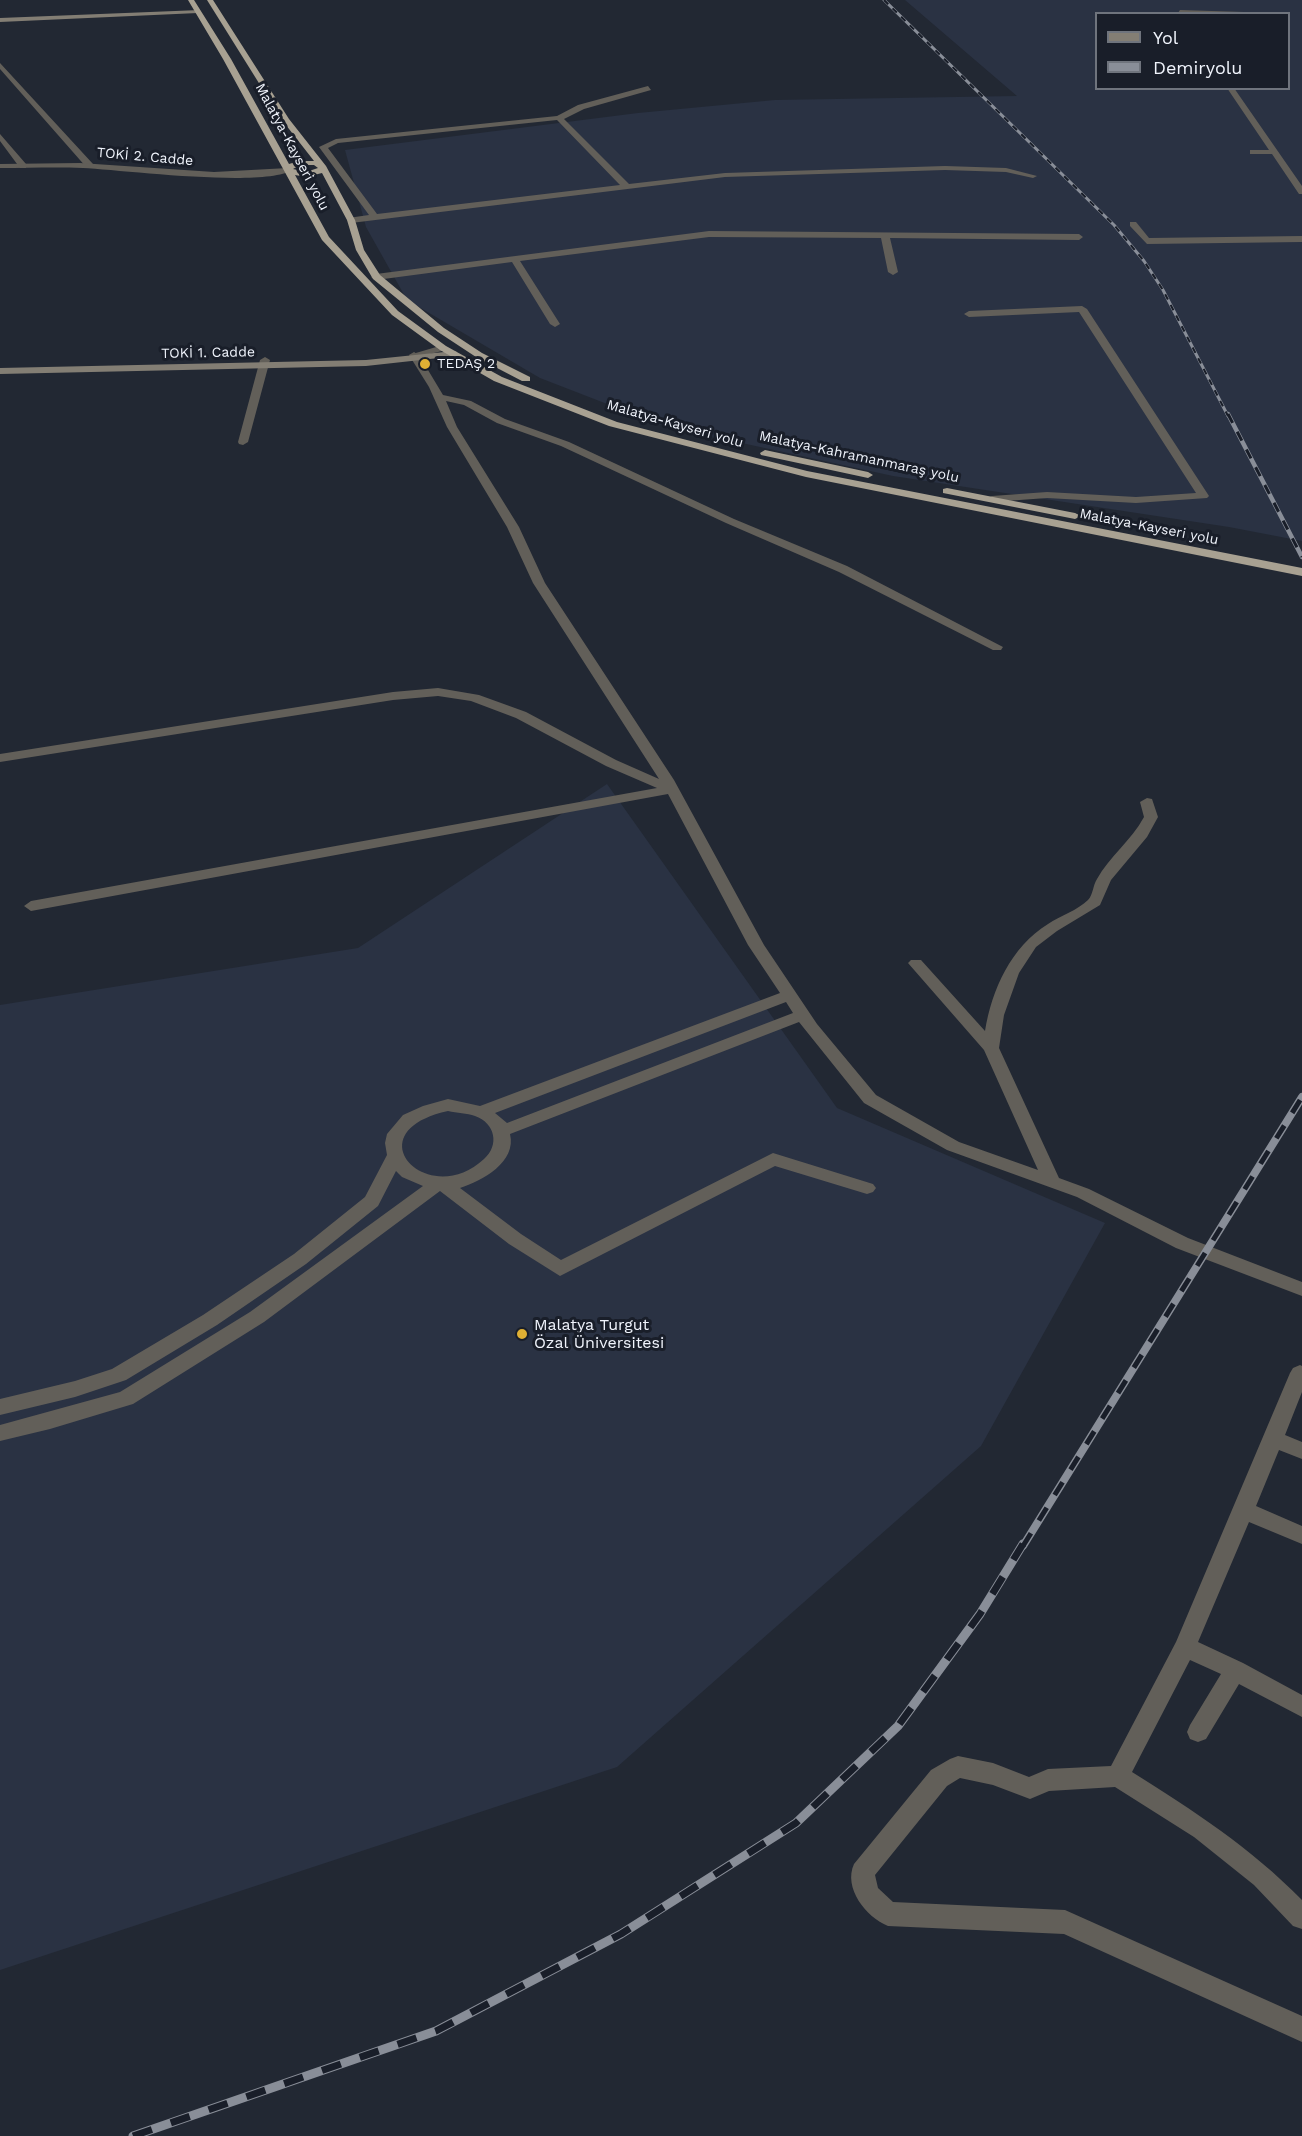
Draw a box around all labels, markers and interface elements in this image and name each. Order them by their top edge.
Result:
legend [1095,12,1290,90]
text: Yol [1153,27,1178,48]
text: Demiryolu [1153,57,1242,78]
street label: Malatya-Kayseri yolu [251,81,333,213]
street label: TOKİ 2. Cadde [96,144,194,170]
street label: TOKİ 1. Cadde [161,344,255,362]
place label: TEDAŞ 2 [437,356,495,372]
marker: TEDAŞ 2 [418,357,432,371]
street label: Malatya-Kayseri yolu [605,396,745,452]
street label: Malatya-Kahramanmaraş yolu [758,428,960,486]
street label: Malatya-Kayseri yolu [1078,505,1220,549]
place label: Malatya Turgut Özal Üniversitesi [534,1315,664,1353]
marker: Malatya Turgut Özal Üniversitesi [515,1327,529,1341]

